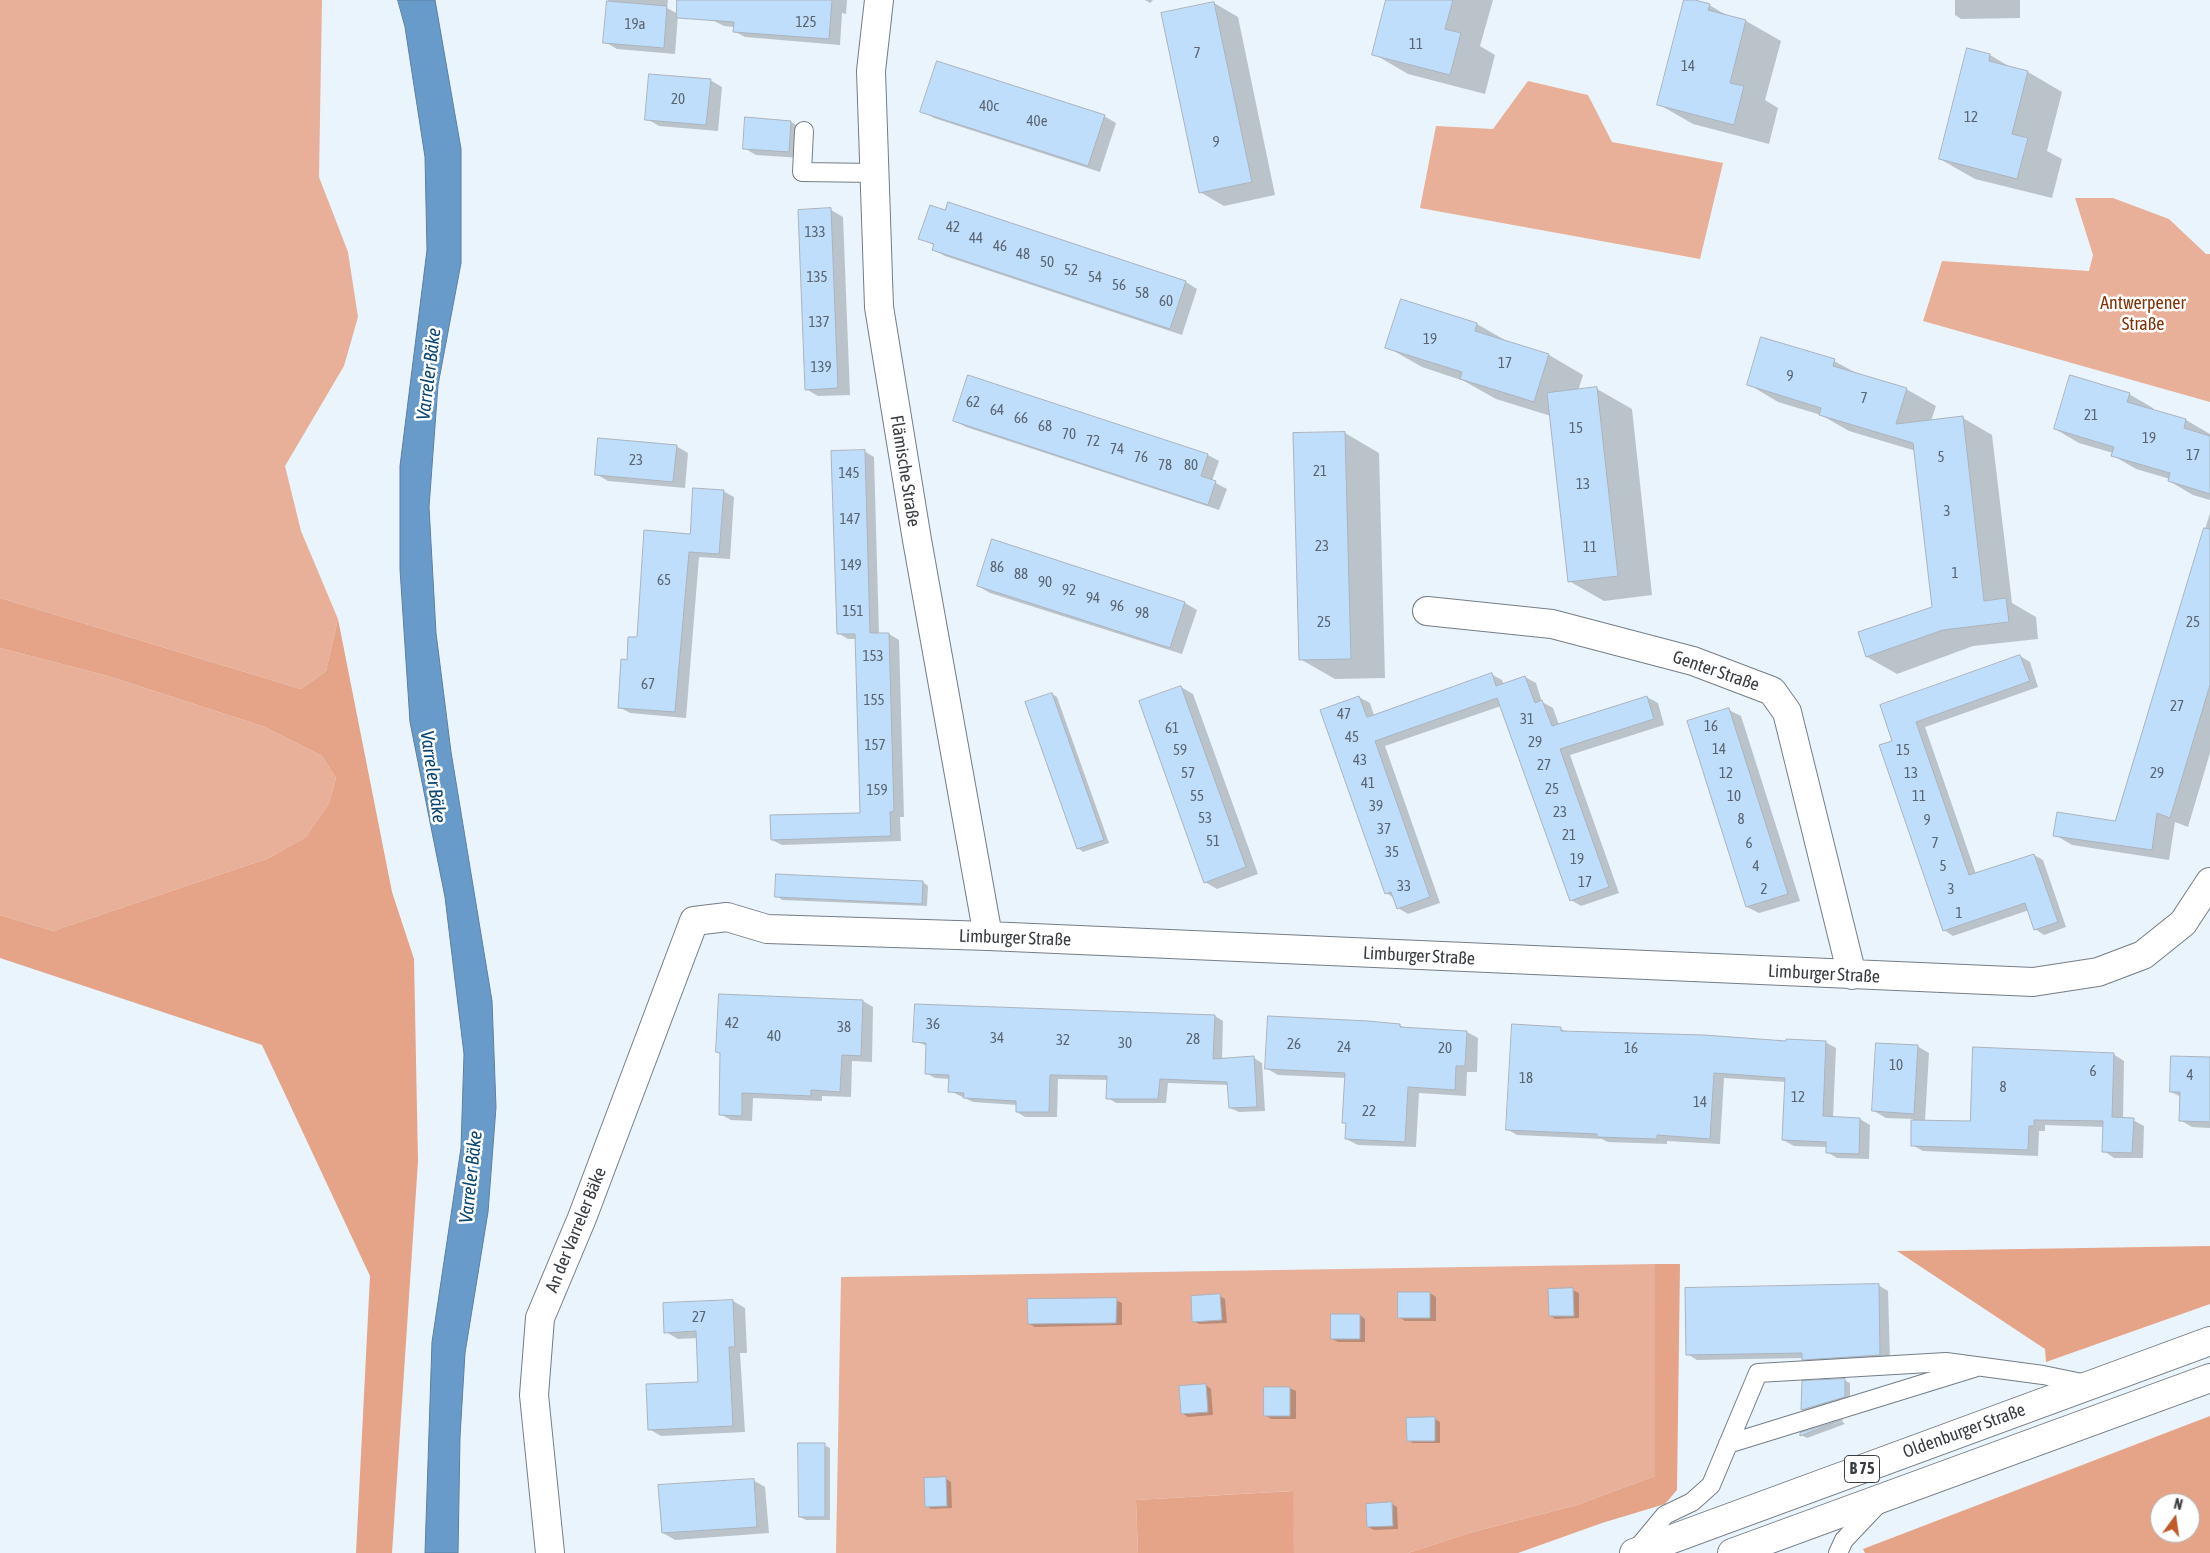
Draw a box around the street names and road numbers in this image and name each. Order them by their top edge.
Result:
street label: Flämische Straße [886,414,924,528]
street label: Genter Straße [1670,646,1762,696]
street label: Limburger Straße [959,925,1071,951]
street label: Limburger Straße [1362,942,1476,970]
street label: Limburger Straße [1767,960,1881,988]
street label: An der Varreler Bäke [541,1164,611,1296]
street label: Oldenburger Straße [1900,1399,2028,1463]
road number: B 75 [1844,1456,1880,1482]

